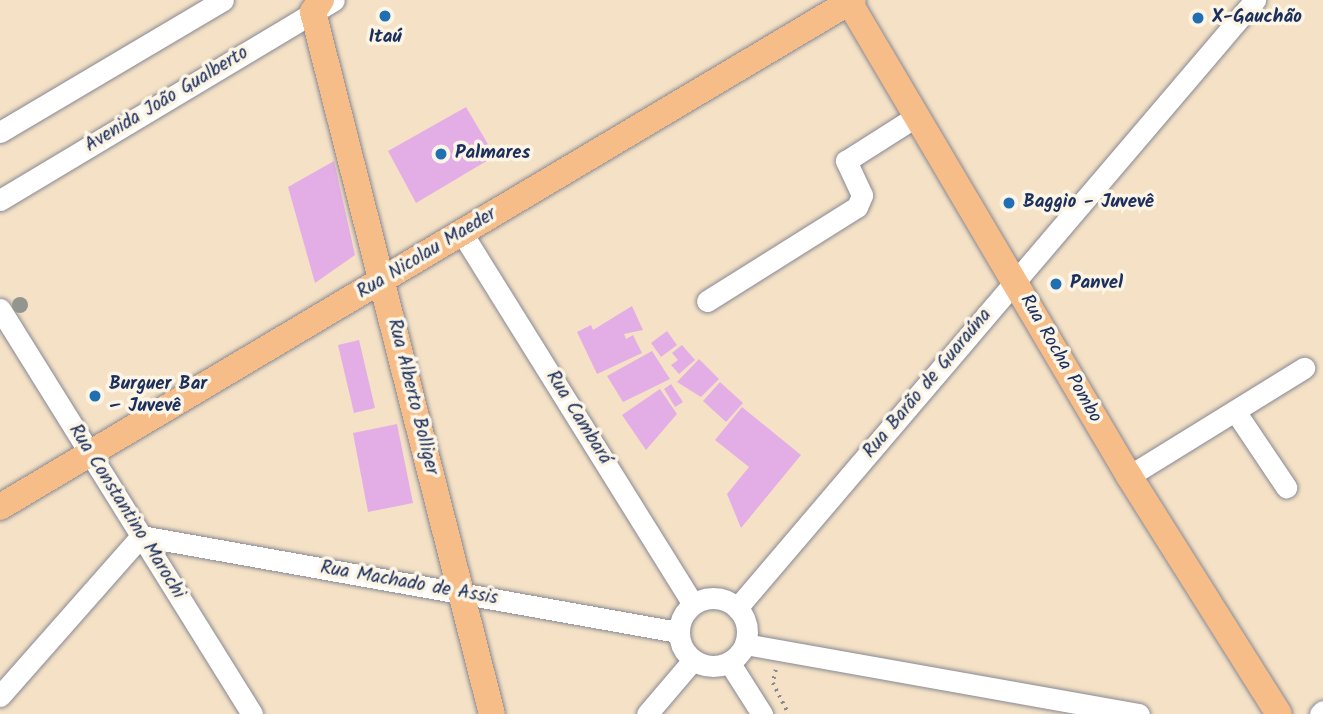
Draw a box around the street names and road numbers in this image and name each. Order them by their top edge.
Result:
street label: Avenida João Gualberto [81,42,253,158]
street label: Rua Nicolau Maeder [353,203,501,305]
street label: Rua Rocha Pombo [1014,291,1106,427]
street label: Rua Barão de Guaraúna [859,305,997,463]
street label: Rua Alberto Bolliger [382,317,442,477]
street label: Rua Cambará [540,367,616,469]
street label: Rua Constantino Marochi [63,420,189,604]
street label: Rua Machado de Assis [318,557,500,611]

